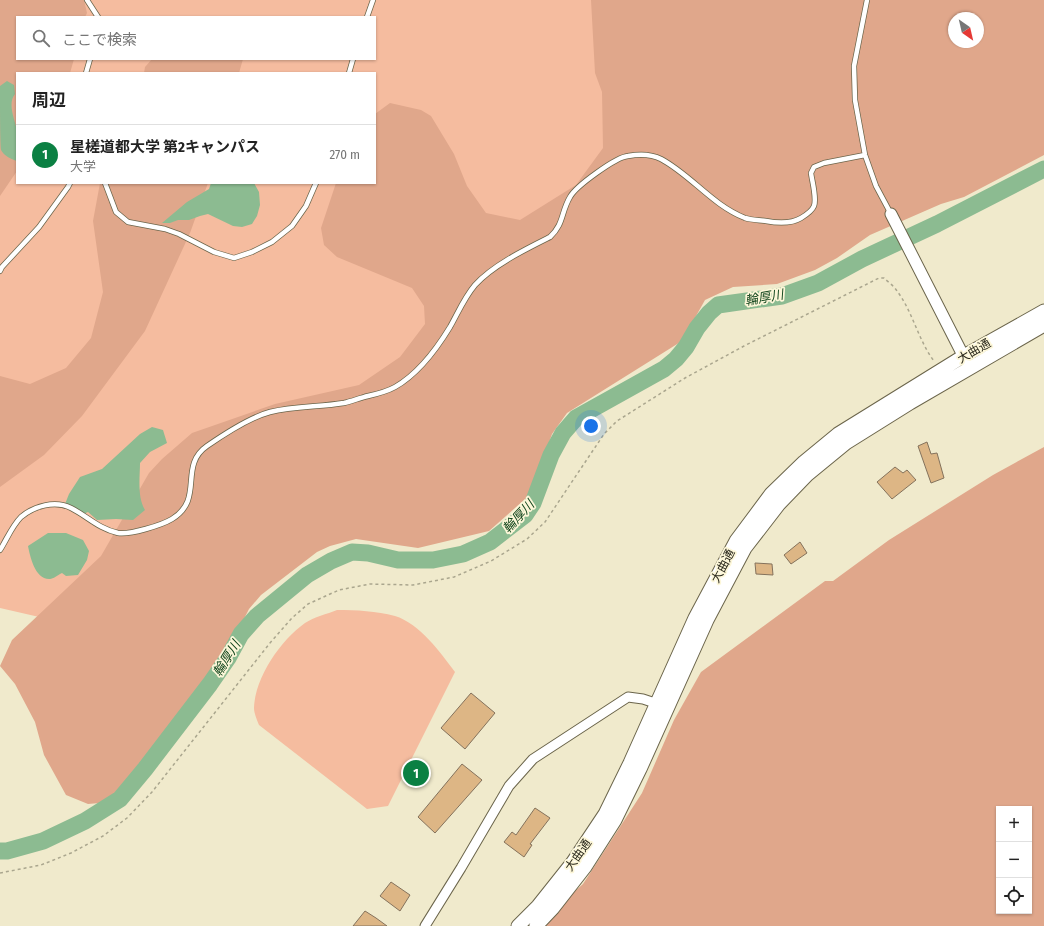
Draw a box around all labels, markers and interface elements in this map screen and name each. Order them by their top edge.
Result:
north arrow [948,12,984,48]
search box [16,16,376,60]
icon: search [30,27,52,49]
text: ここで検索 [62,31,137,49]
text: 周辺 [32,90,66,111]
text: 星槎道都大学 第2キャンパス [70,138,260,156]
text: 1 [42,147,48,162]
text: 270 m [329,147,360,162]
text: 大学 [70,159,96,174]
water label: 輪厚川 [744,286,787,308]
street label: 大曲通 [955,336,993,366]
your location [581,416,601,436]
water label: 輪厚川 [500,496,539,536]
street label: 大曲通 [708,547,738,585]
water label: 輪厚川 [210,636,244,679]
pin: 1 [403,758,429,788]
map controls [996,806,1032,914]
button: + [996,806,1032,842]
street label: 大曲通 [562,836,594,874]
button: − [996,842,1032,878]
button: locate [996,878,1032,914]

